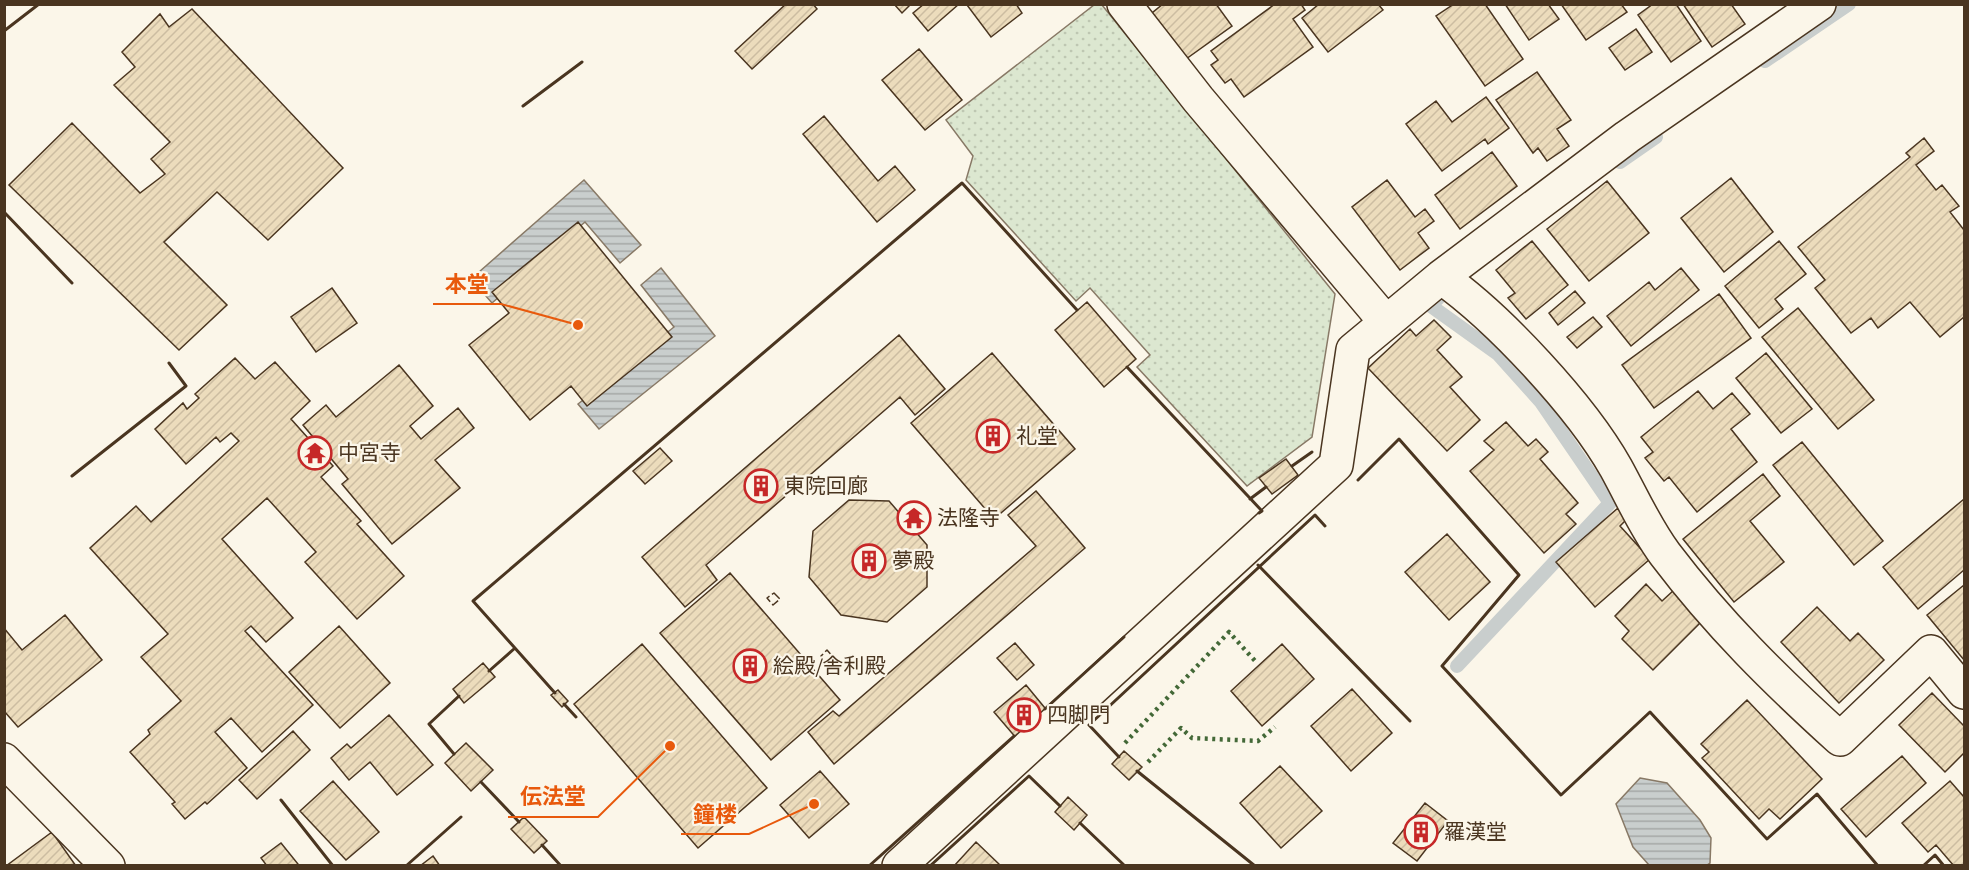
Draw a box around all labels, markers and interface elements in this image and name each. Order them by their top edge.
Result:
callout: 本堂 [433,264,501,304]
text: 本堂 [445,272,489,297]
building icon: 礼堂 [975,418,1011,454]
place label: 礼堂 [1016,424,1058,448]
temple icon: 中宮寺 [297,435,333,471]
place label: 中宮寺 [338,441,401,465]
building icon: 東院回廊 [743,468,779,504]
place label: 東院回廊 [784,474,868,498]
temple icon: 法隆寺 [896,500,932,536]
place label: 法隆寺 [937,506,1000,530]
building icon: 夢殿 [851,543,887,579]
place label: 夢殿 [892,549,934,573]
building icon: 絵殿/舎利殿 [732,648,768,684]
place label: 絵殿/舎利殿 [773,654,886,678]
building icon: 四脚門 [1006,697,1042,733]
place label: 四脚門 [1047,703,1110,727]
callout: 伝法堂 [508,777,598,817]
text: 伝法堂 [520,784,586,809]
callout: 鐘楼 [681,794,749,834]
text: 鐘楼 [693,802,737,827]
building icon: 羅漢堂 [1403,814,1439,850]
place label: 羅漢堂 [1444,820,1507,844]

